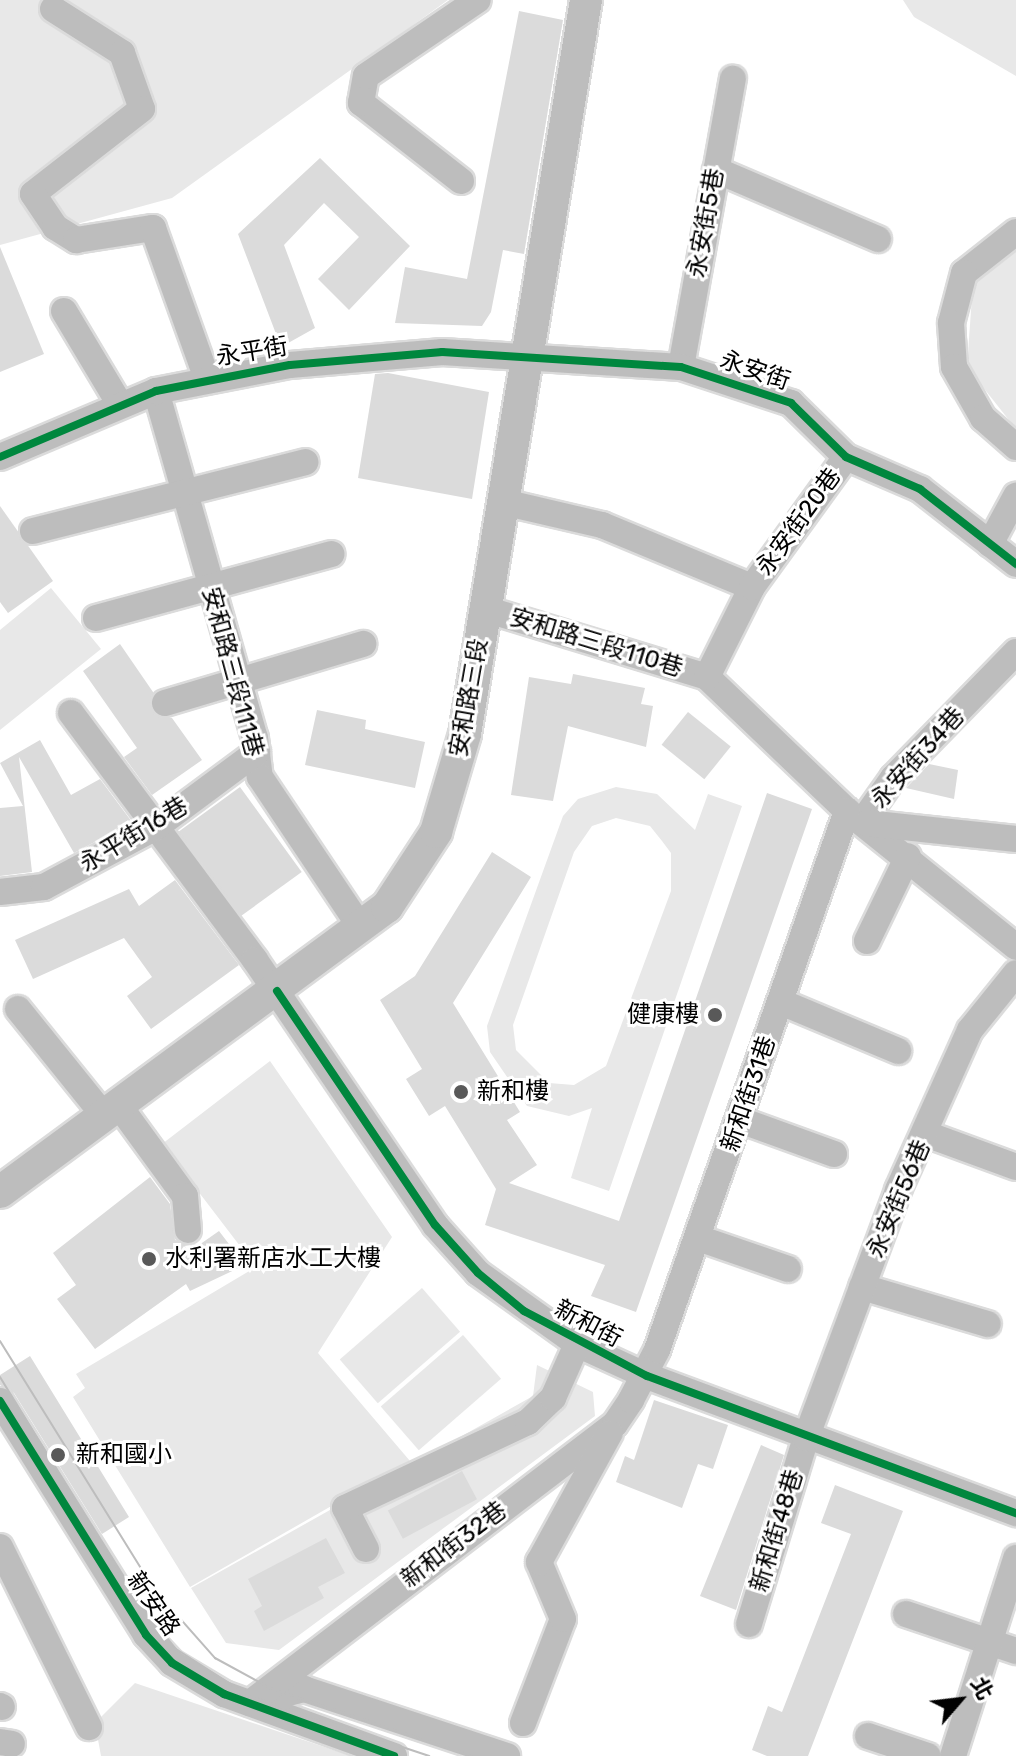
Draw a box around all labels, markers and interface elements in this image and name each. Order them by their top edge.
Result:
street label: 永安街5巷 [682,166,730,280]
street label: 永平街 [214,332,290,372]
street label: 永安街 [716,346,794,396]
street label: 永安街20巷 [751,463,847,581]
street label: 安和路三段111巷 [195,584,269,760]
street label: 安和路三段110巷 [506,603,686,683]
street label: 安和路三段 [444,636,494,760]
street label: 永安街34巷 [865,702,971,814]
street label: 永平街16巷 [75,792,193,878]
place label: 健康樓 [627,1001,699,1029]
marker: 健康樓 [706,1006,724,1024]
street label: 新和街31巷 [716,1032,782,1156]
place label: 新和樓 [477,1078,549,1106]
marker: 新和樓 [452,1083,470,1101]
street label: 永安街56巷 [861,1136,937,1262]
place label: 水利署新店水工大樓 [165,1245,381,1273]
marker: 水利署新店水工大樓 [140,1250,158,1268]
street label: 新和街 [549,1294,627,1354]
place label: 新和國小 [76,1441,172,1469]
marker: 新和國小 [47,1444,69,1466]
street label: 新和街48巷 [745,1466,809,1596]
street label: 新和街32巷 [396,1496,512,1594]
street label: 新安路 [121,1566,185,1642]
north arrow [920,1660,1000,1740]
text: 北 [965,1672,999,1705]

